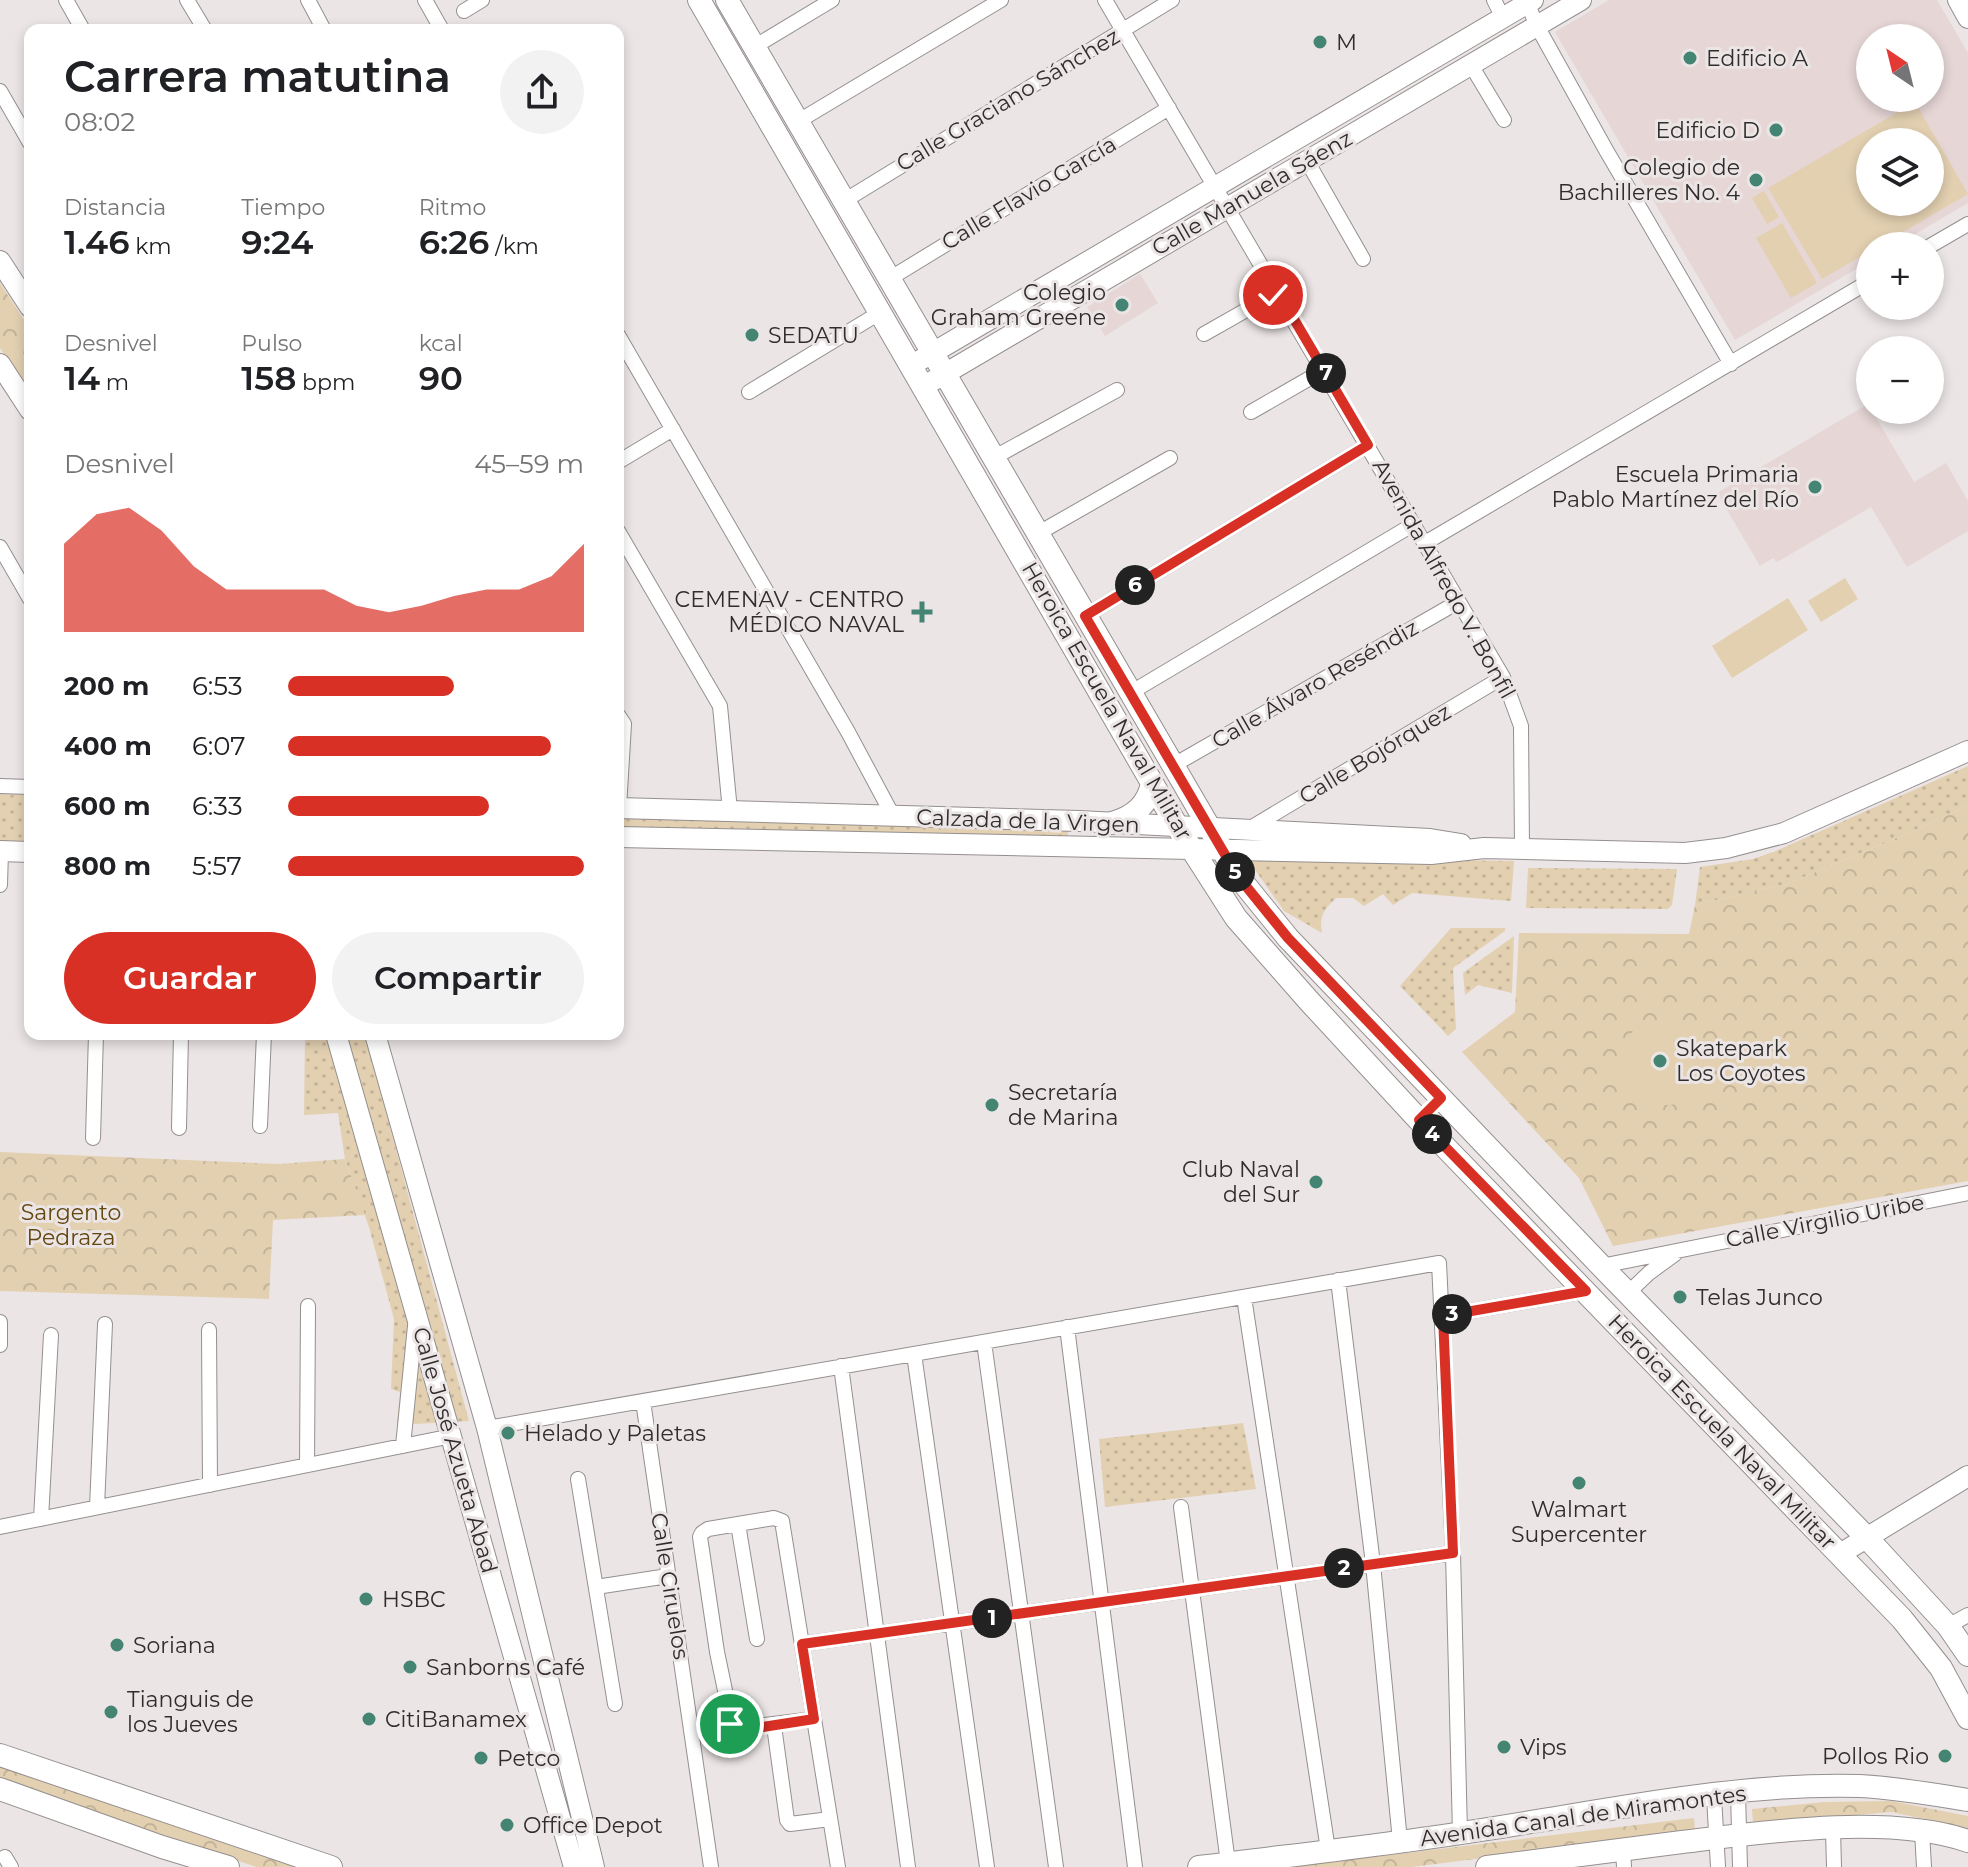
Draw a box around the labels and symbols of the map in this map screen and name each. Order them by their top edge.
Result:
street label: Calle Graciano Sánchez [891,23,1125,177]
north arrow [1856,24,1944,112]
place label: M [1336,29,1357,56]
marker: M [1311,33,1329,51]
place label: Edificio A [1706,45,1808,72]
marker: Edificio A [1681,49,1699,67]
place label: Edificio D [1656,117,1760,144]
marker: Edificio D [1767,121,1785,139]
street label: Calle Manuela Sáenz [1147,125,1357,261]
street label: Calle Flavio García [937,130,1121,256]
place label: Colegio de Bachilleres No. 4 [1558,154,1740,206]
marker: Colegio de Bachilleres No. 4 [1747,171,1765,189]
pin [1239,261,1307,329]
place label: Colegio Graham Greene [931,279,1106,331]
marker: Colegio Graham Greene [1113,296,1131,314]
place label: SEDATU [768,322,859,349]
marker: SEDATU [743,326,761,344]
pin: 7 [1306,353,1346,393]
street label: Avenida Alfredo V. Bonfil [1367,455,1521,703]
place label: Escuela Primaria Pablo Martínez del Río [1552,461,1799,513]
marker: Escuela Primaria Pablo Martínez del Río [1806,478,1824,496]
street label: Heroica Escuela Naval Militar [1016,557,1198,845]
pin: 6 [1115,565,1155,605]
place label: CEMENAV - CENTRO MÉDICO NAVAL [675,586,904,638]
marker: CEMENAV - CENTRO MÉDICO NAVAL [911,601,933,623]
street label: Calle Álvaro Reséndiz [1207,614,1423,754]
street label: Calle Bojórquez [1294,698,1456,810]
street label: Calzada de la Virgen [916,804,1140,838]
pin: 5 [1215,852,1255,892]
place label: Skatepark Los Coyotes [1676,1035,1806,1087]
marker: Skatepark Los Coyotes [1651,1052,1669,1070]
place label: Secretaría de Marina [1008,1079,1118,1131]
marker: Secretaría de Marina [983,1096,1001,1114]
pin: 4 [1412,1114,1452,1154]
place label: Club Naval del Sur [1182,1156,1300,1208]
marker: Club Naval del Sur [1307,1173,1325,1191]
street label: Calle Virgilio Uribe [1724,1189,1926,1253]
park label: Sargento Pedraza [21,1199,121,1251]
place label: Telas Junco [1696,1284,1823,1311]
marker: Telas Junco [1671,1288,1689,1306]
pin: 3 [1432,1294,1472,1334]
street label: Heroica Escuela Naval Militar [1602,1309,1842,1555]
street label: Calle José Azueta Abad [407,1324,503,1576]
place label: Helado y Paletas [524,1420,706,1447]
marker: Helado y Paletas [499,1424,517,1442]
marker: Walmart Supercenter [1570,1474,1588,1492]
place label: Walmart Supercenter [1511,1496,1647,1548]
street label: Calle Ciruelos [645,1511,695,1662]
pin: 2 [1324,1548,1364,1588]
place label: HSBC [382,1586,446,1613]
marker: HSBC [357,1590,375,1608]
pin: 1 [972,1598,1012,1638]
place label: Soriana [133,1632,216,1659]
marker: Soriana [108,1636,126,1654]
place label: Sanborns Café [426,1654,585,1681]
marker: Sanborns Café [401,1658,419,1676]
place label: Tianguis de los Jueves [127,1686,254,1738]
pin [696,1690,764,1758]
marker: Tianguis de los Jueves [102,1703,120,1721]
place label: CitiBanamex [385,1706,527,1733]
marker: CitiBanamex [360,1710,378,1728]
place label: Vips [1520,1734,1567,1761]
marker: Vips [1495,1738,1513,1756]
place label: Pollos Rio [1822,1743,1929,1770]
place label: Petco [497,1745,560,1772]
marker: Pollos Rio [1936,1747,1954,1765]
marker: Petco [472,1749,490,1767]
street label: Avenida Canal de Miramontes [1418,1780,1748,1852]
place label: Office Depot [523,1812,663,1839]
marker: Office Depot [498,1816,516,1834]

